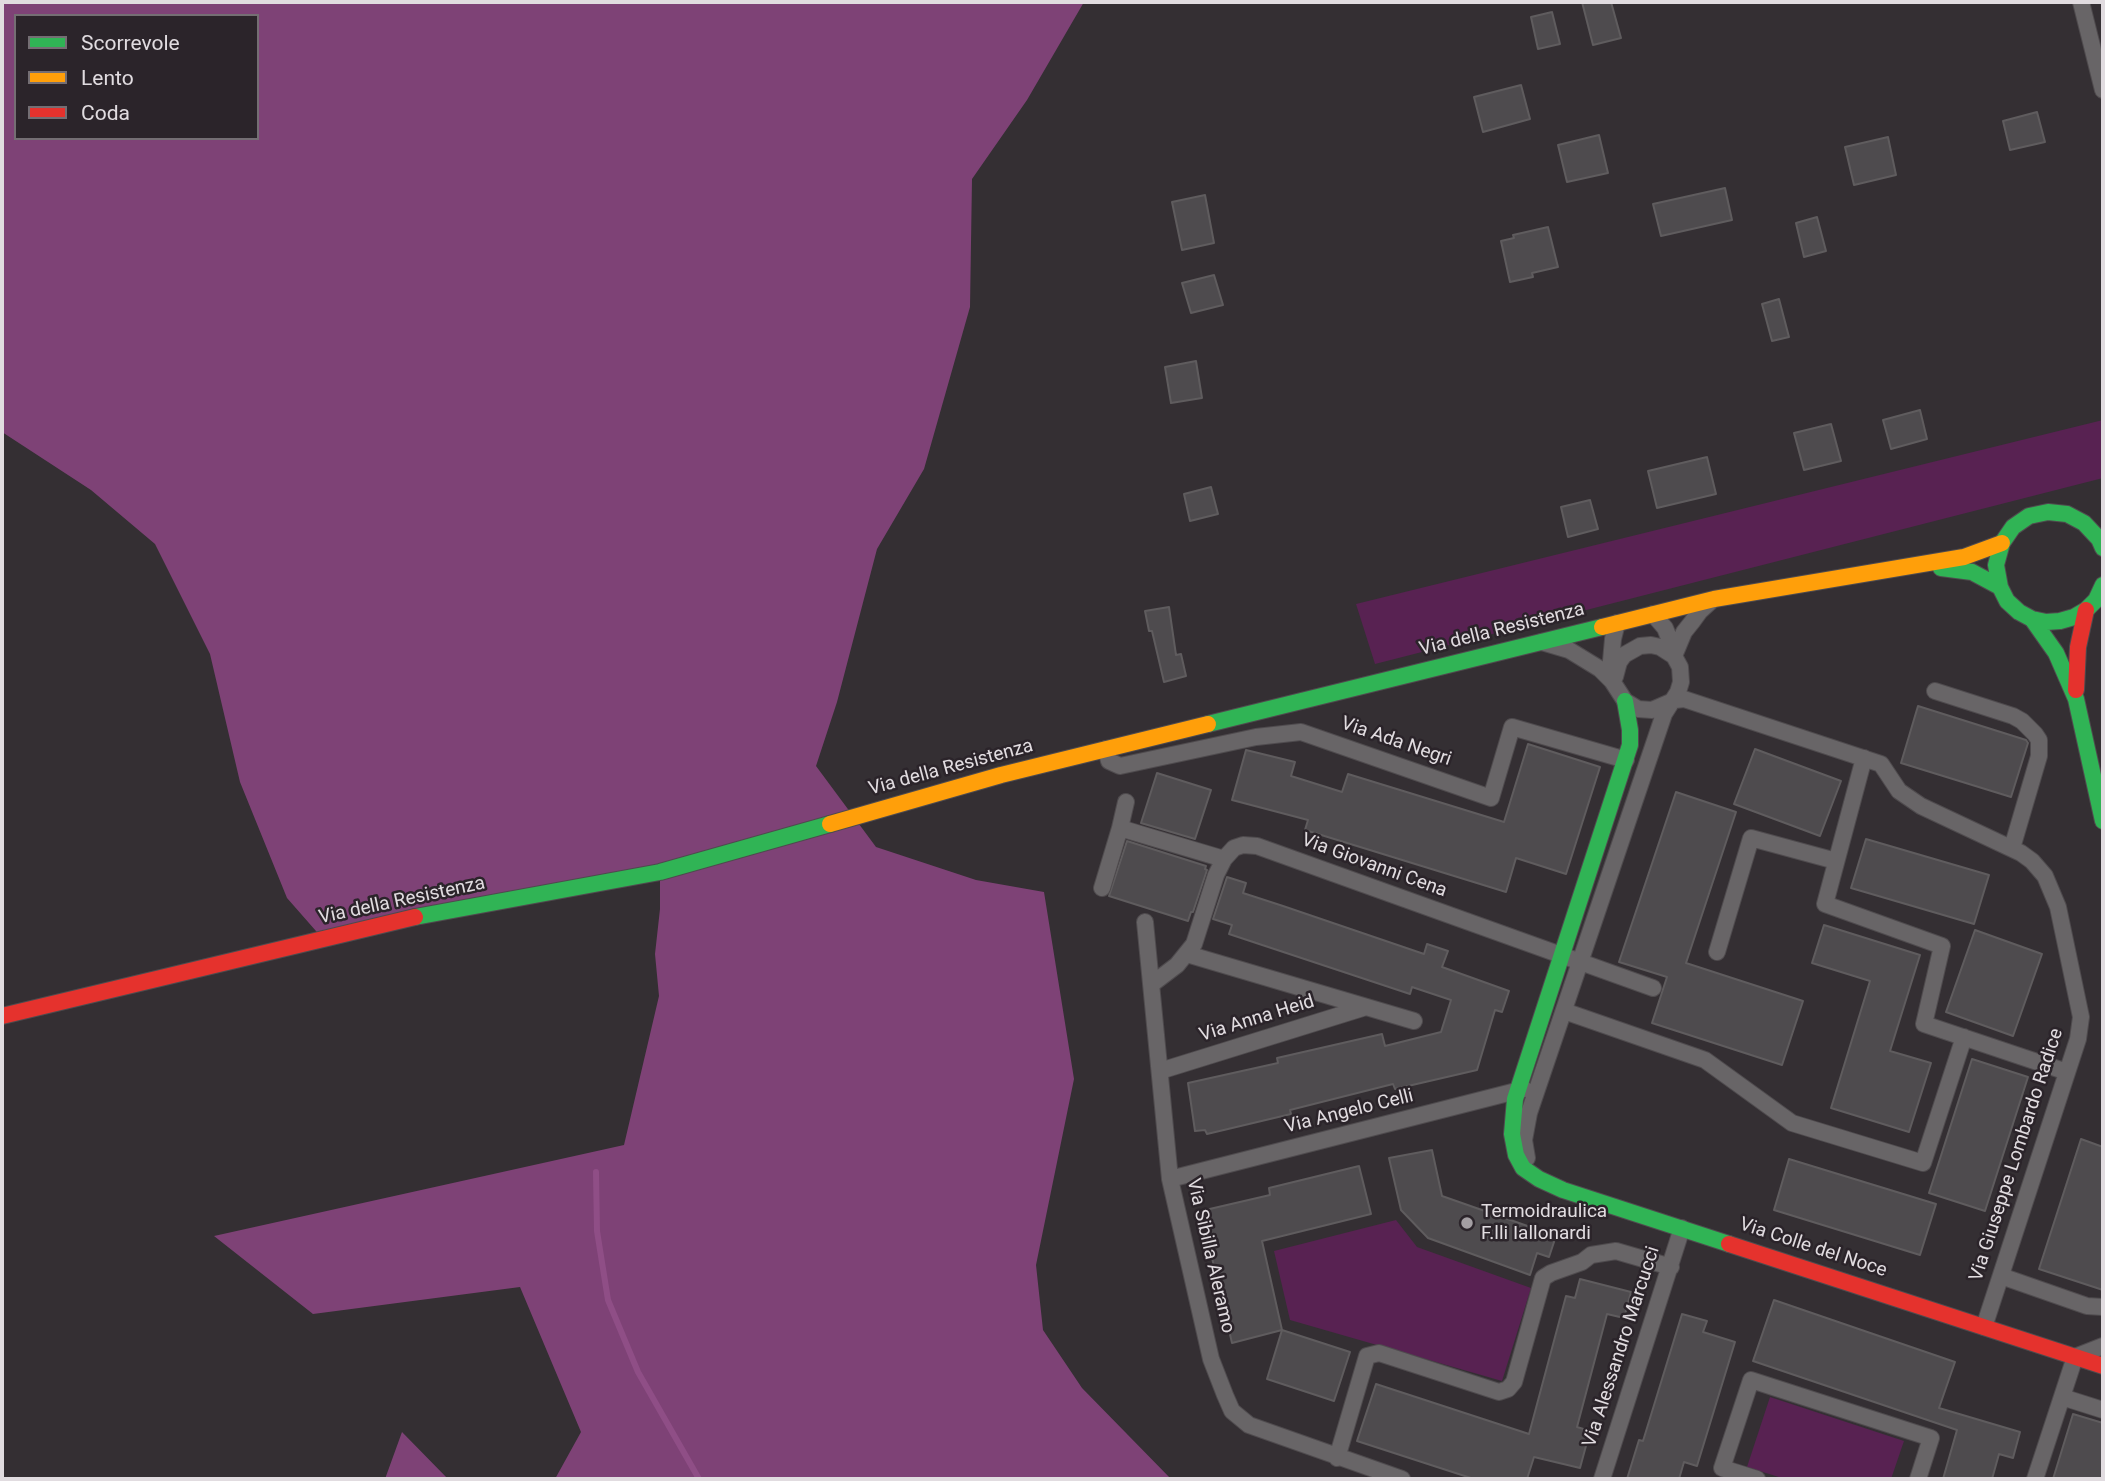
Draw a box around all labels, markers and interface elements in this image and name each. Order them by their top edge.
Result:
legend [14,14,259,140]
text: Scorrevole [81,31,180,55]
text: Lento [81,66,134,90]
text: Coda [81,101,130,125]
street label: Via della Resistenza [1417,598,1587,662]
street label: Via Ada Negri [1338,712,1454,772]
street label: Via della Resistenza [866,735,1036,801]
street label: Via Giovanni Cena [1298,829,1450,903]
street label: Via della Resistenza [317,872,487,930]
street label: Via Anna Heid [1197,991,1317,1047]
street label: Via Giuseppe Lombardo Radice [1965,1026,2069,1284]
street label: Via Angelo Celli [1282,1085,1416,1139]
street label: Via Sibilla Aleramo [1181,1176,1239,1336]
place label: Termoidraulica F.lli Iallonardi [1481,1201,1607,1245]
street label: Via Colle del Noce [1736,1213,1890,1283]
marker: Termoidraulica F.lli Iallonardi [1459,1215,1475,1231]
street label: Via Alessandro Marcucci [1579,1244,1665,1450]

